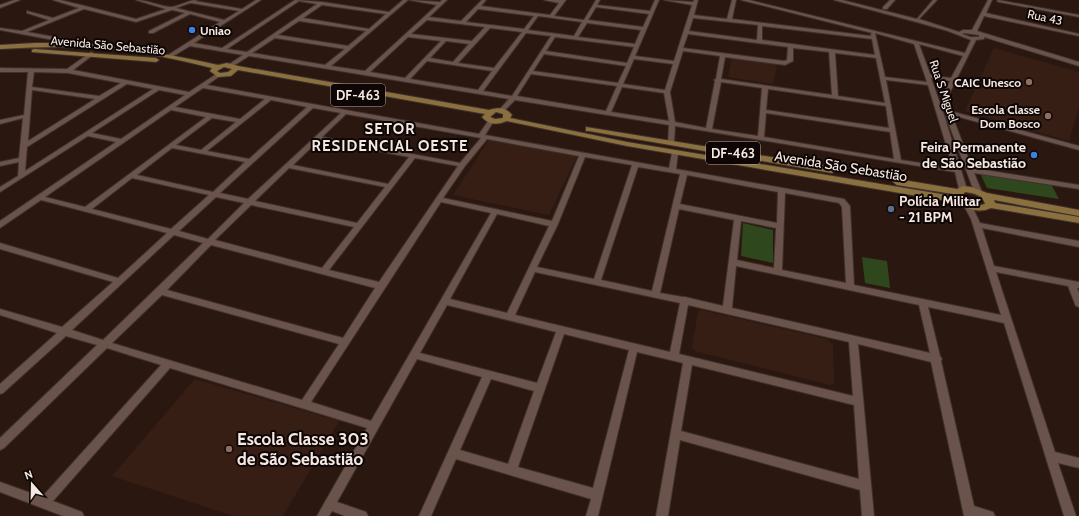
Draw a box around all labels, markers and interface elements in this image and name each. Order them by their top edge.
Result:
street label: Rua 43 [1026,6,1064,28]
place label: Uniao [200,23,231,38]
marker: Uniao [187,25,197,35]
street label: Avenida São Sebastião [50,33,166,58]
street label: Rua S Miguel [926,58,962,124]
place label: CAIC Unesco [954,75,1021,90]
marker: CAIC Unesco [1024,77,1034,87]
road number: DF-463 [331,84,385,106]
place label: Escola Classe Dom Bosco [971,102,1040,131]
marker: Escola Classe Dom Bosco [1043,111,1053,121]
district label: SETOR RESIDENCIAL OESTE [312,120,468,155]
place label: Feira Permanente de São Sebastião [920,138,1026,172]
road number: DF-463 [706,142,760,164]
street label: Avenida São Sebastião [773,147,909,185]
marker: Feira Permanente de São Sebastião [1029,150,1039,160]
place label: Polícia Militar - 21 BPM [899,192,981,226]
marker: Polícia Militar - 21 BPM [886,204,896,214]
place label: Escola Classe 303 de São Sebastião [237,429,369,469]
marker: Escola Classe 303 de São Sebastião [224,444,234,454]
north arrow [12,464,52,504]
text: N [23,467,35,483]

